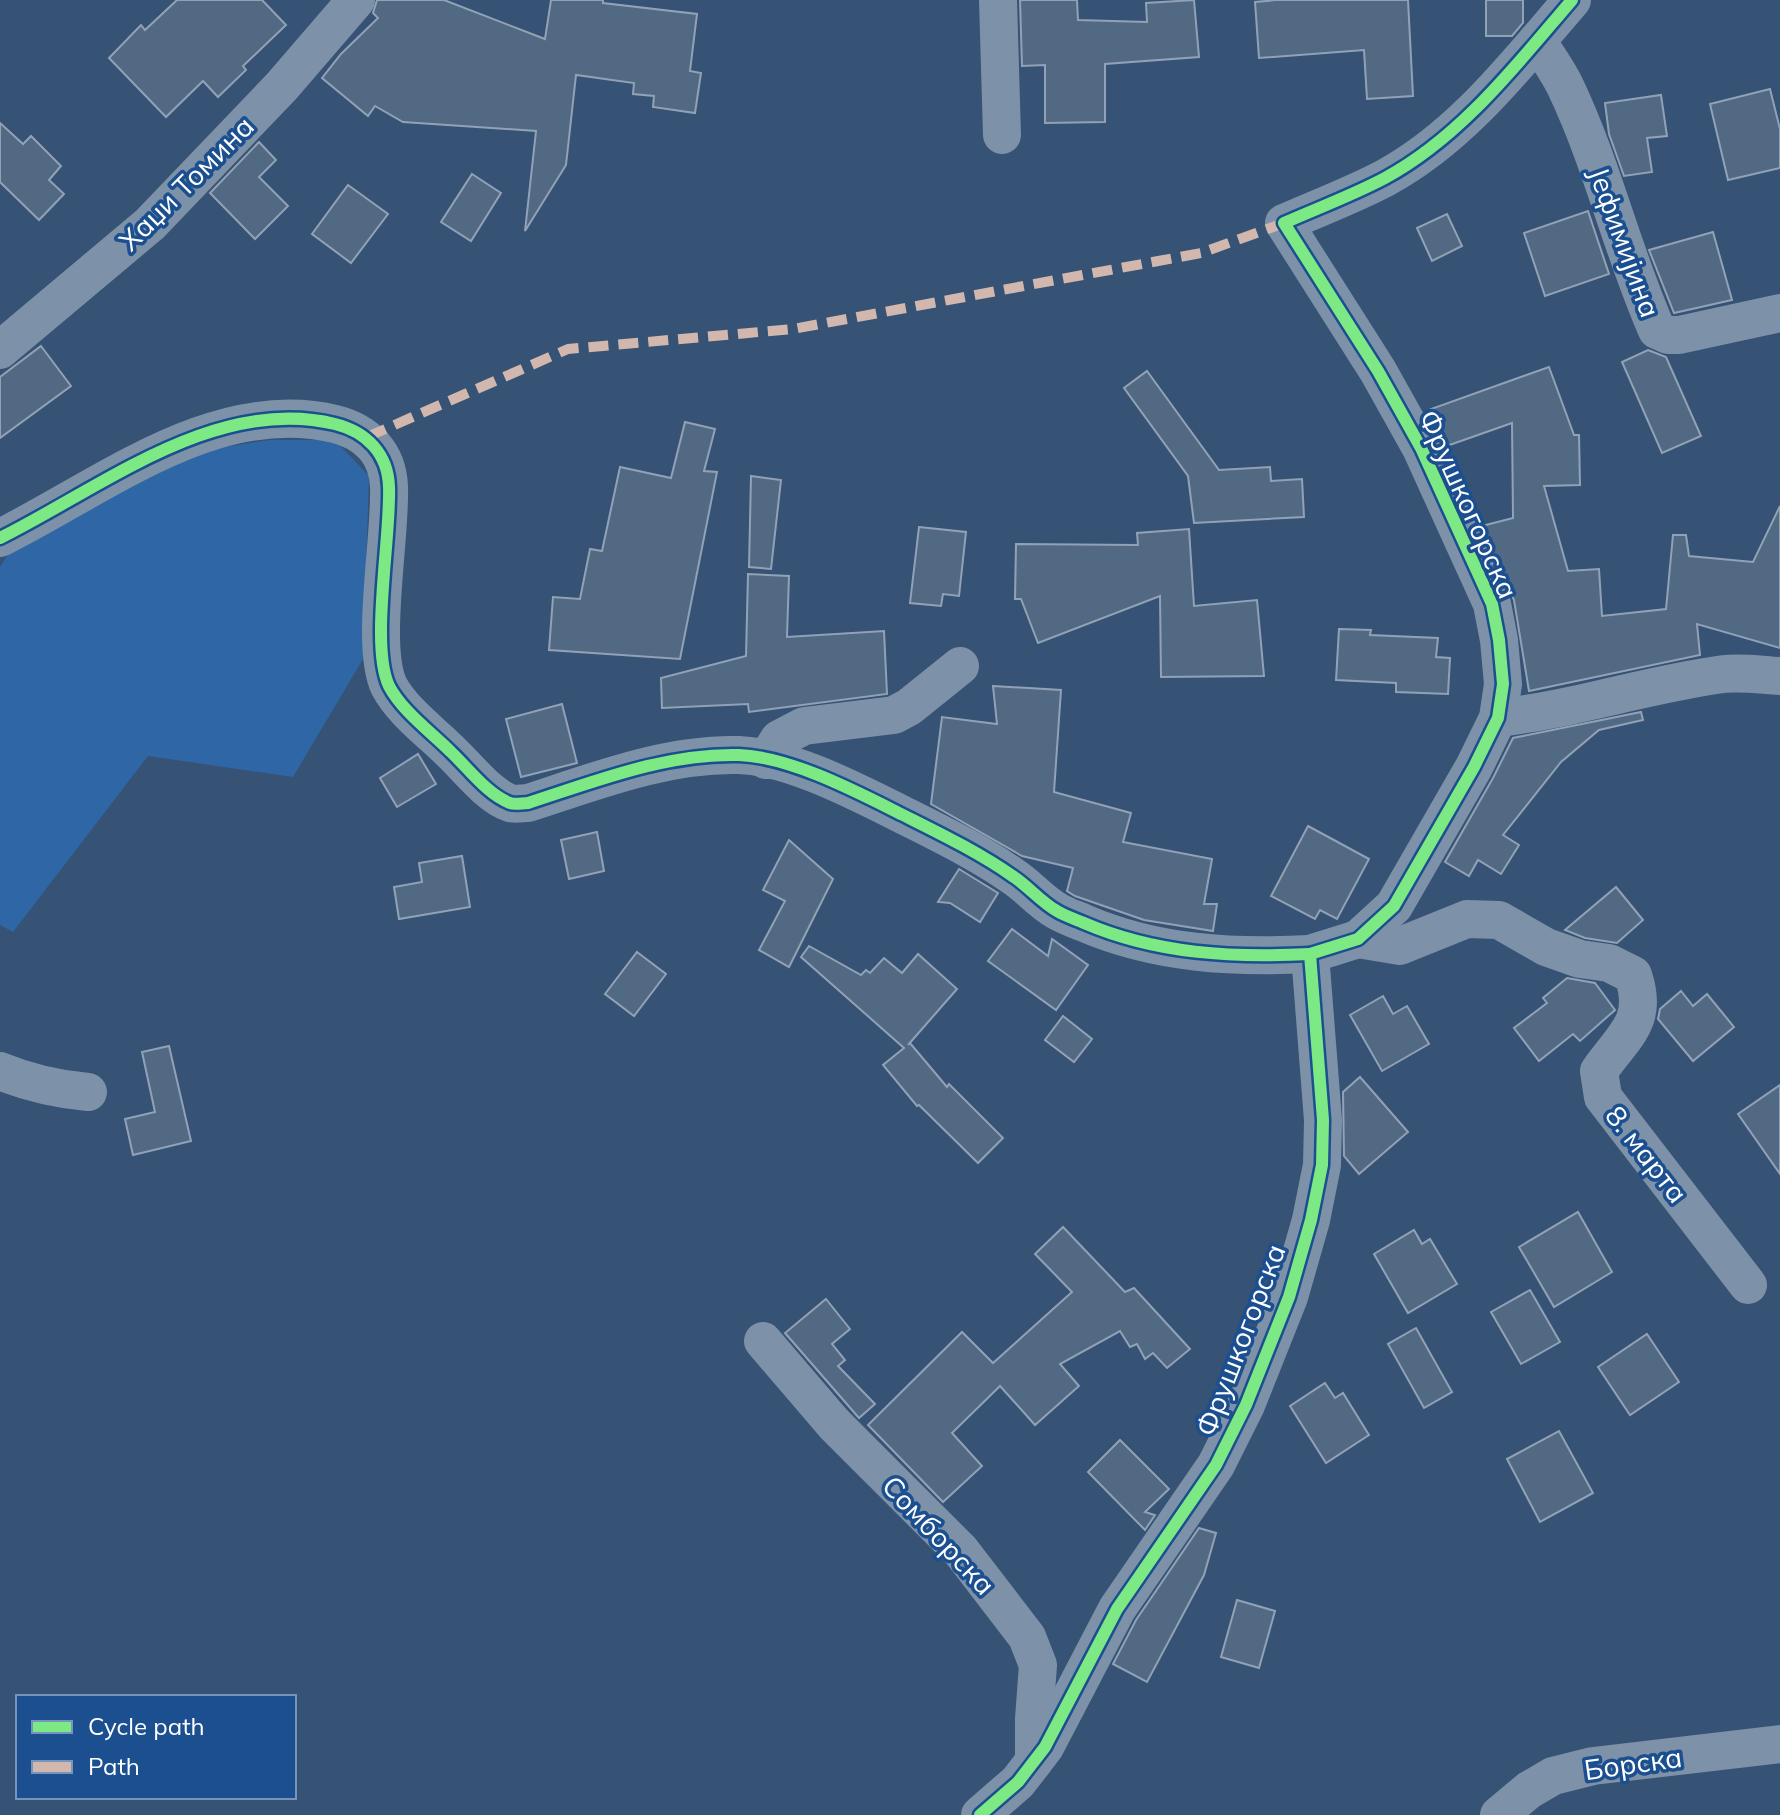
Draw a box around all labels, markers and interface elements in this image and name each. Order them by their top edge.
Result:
street label: Хаџи Томина [111,108,261,258]
street label: Јефимијина [1582,162,1668,322]
street label: Фрушкогорска [1412,404,1526,604]
street label: 8. марта [1598,1099,1696,1209]
street label: Фрушкогорска [1187,1239,1293,1441]
street label: Сомборска [875,1468,1003,1602]
legend [16,1695,296,1799]
text: Cycle path [88,1711,205,1741]
street label: Борска [1582,1739,1684,1787]
text: Path [88,1751,140,1781]

